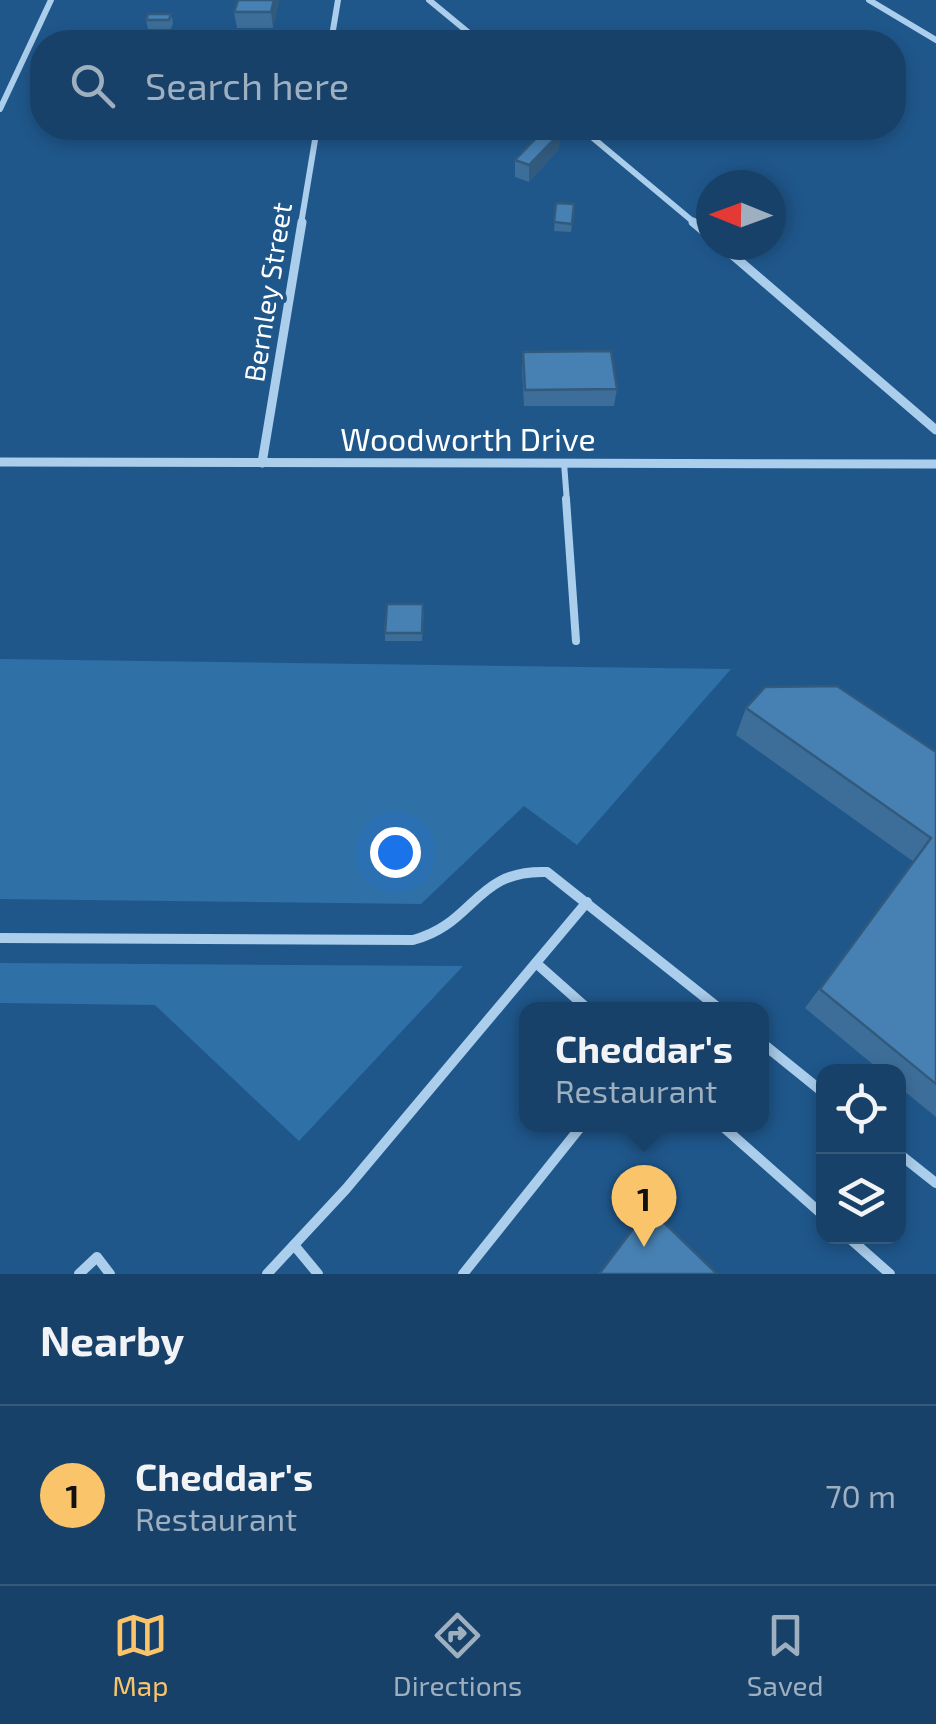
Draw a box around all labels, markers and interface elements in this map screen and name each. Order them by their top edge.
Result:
search box [30,30,906,140]
icon: search [65,58,120,113]
text: Search here [145,62,349,108]
north arrow [696,170,786,260]
street label: Bernley Street [236,200,298,384]
street label: Woodworth Drive [340,419,596,457]
your location [370,827,421,878]
popup [519,1002,769,1132]
text: Cheddar's [555,1025,733,1071]
map controls [816,1064,906,1244]
button: locate [816,1064,906,1154]
text: Restaurant [555,1071,717,1109]
button: layers [816,1154,906,1244]
pin: 1 [612,1164,676,1247]
text: Nearby [40,1314,184,1364]
text: Cheddar's [135,1453,313,1499]
text: 1 [66,1476,79,1514]
text: 70 m [825,1476,896,1514]
text: Restaurant [135,1499,297,1537]
tab: Map [112,1608,168,1702]
tab: Directions [393,1608,522,1702]
tab: Saved [747,1608,824,1702]

